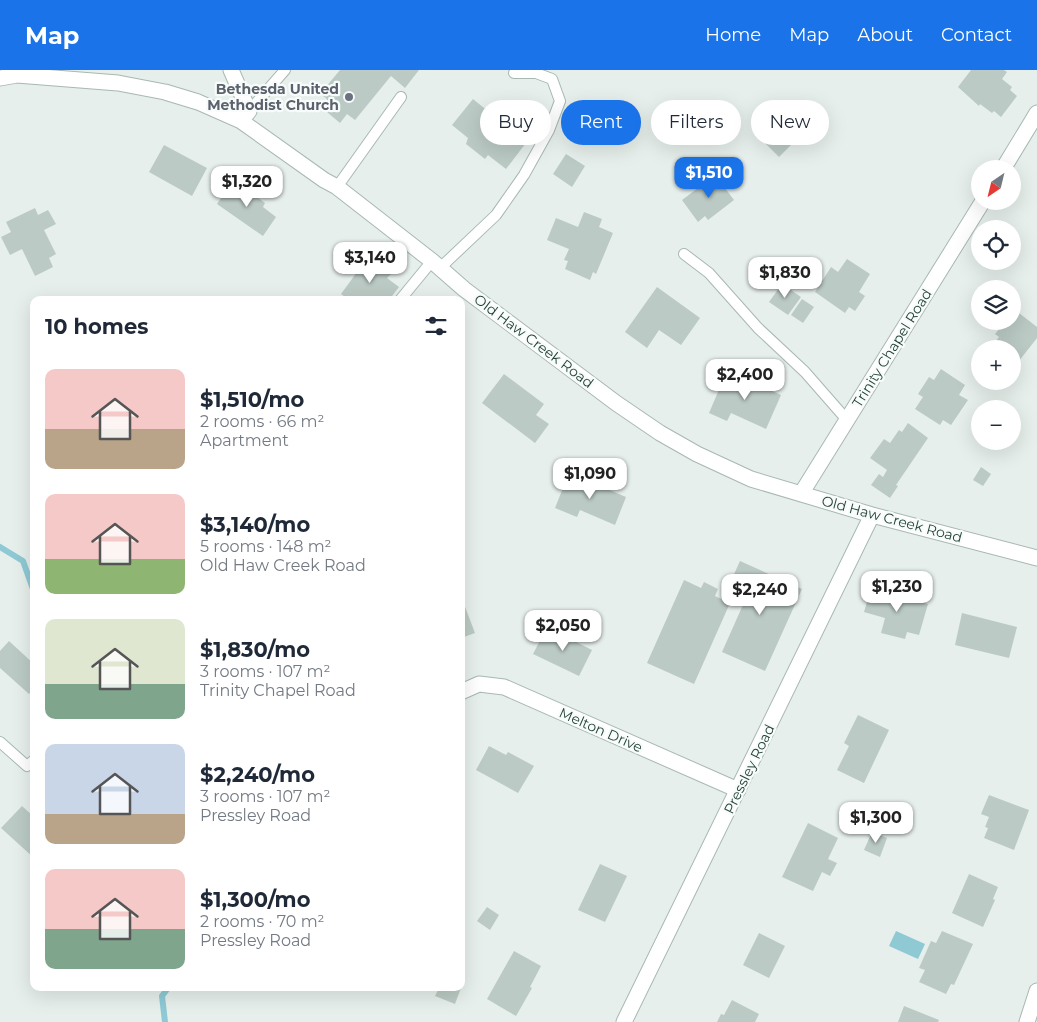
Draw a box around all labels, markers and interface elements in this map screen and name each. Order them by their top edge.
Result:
text: Map [25,21,79,50]
text: Home [705,24,761,46]
text: Map [789,24,829,46]
text: About [857,24,913,46]
text: Contact [941,24,1012,46]
place label: Bethesda United Methodist Church [207,80,339,114]
marker: Bethesda United Methodist Church [343,91,355,103]
chip: Buy [480,100,551,145]
chip: Rent [561,100,641,145]
chip: Filters [651,100,741,145]
chip: New [751,100,829,145]
pin: $1,510 [668,156,750,199]
north arrow [971,160,1021,210]
map controls [971,160,1021,450]
text: $1,510 [685,163,733,182]
pin: $1,320 [206,166,288,208]
text: $1,320 [222,172,272,191]
button: locate [971,220,1021,270]
pin: $3,140 [329,242,411,284]
text: $3,140 [344,248,396,267]
pin: $1,830 [744,256,826,299]
text: $1,830 [759,263,811,282]
button: layers [971,280,1021,330]
street label: Trinity Chapel Road [848,285,936,411]
street label: Old Haw Creek Road [471,290,597,392]
icon: filters [422,312,450,340]
text: 10 homes [45,314,148,339]
button: + [971,340,1021,390]
pin: $2,400 [704,358,786,401]
text: $2,400 [717,365,773,384]
text: $1,510/mo [200,387,304,412]
icon: home [85,389,145,449]
button: − [971,400,1021,450]
text: 2 rooms · 66 m² [200,412,324,431]
text: Apartment [200,431,289,450]
pin: $1,090 [549,458,631,500]
text: $1,090 [564,464,616,483]
street label: Old Haw Creek Road [820,492,964,546]
text: $3,140/mo [200,512,310,537]
icon: home [85,514,145,574]
text: 5 rooms · 148 m² [200,537,332,556]
text: Old Haw Creek Road [200,556,366,575]
pin: $1,230 [856,570,938,613]
pin: $2,240 [719,574,801,616]
text: $1,230 [872,577,922,596]
text: $2,240 [732,580,788,599]
pin: $2,050 [522,610,604,652]
text: $2,050 [535,616,591,635]
text: $1,830/mo [200,637,310,662]
icon: home [85,639,145,699]
text: 3 rooms · 107 m² [200,662,330,681]
text: Trinity Chapel Road [200,681,356,700]
street label: Melton Drive [556,704,646,756]
street label: Pressley Road [720,721,778,817]
text: $2,240/mo [200,762,315,787]
icon: home [85,764,145,824]
text: 3 rooms · 107 m² [200,787,330,806]
pin: $1,300 [835,802,917,844]
text: Pressley Road [200,806,311,825]
text: $1,300 [850,808,902,827]
text: $1,300/mo [200,887,310,912]
icon: home [85,889,145,949]
text: 2 rooms · 70 m² [200,912,325,931]
text: Pressley Road [200,931,311,950]

